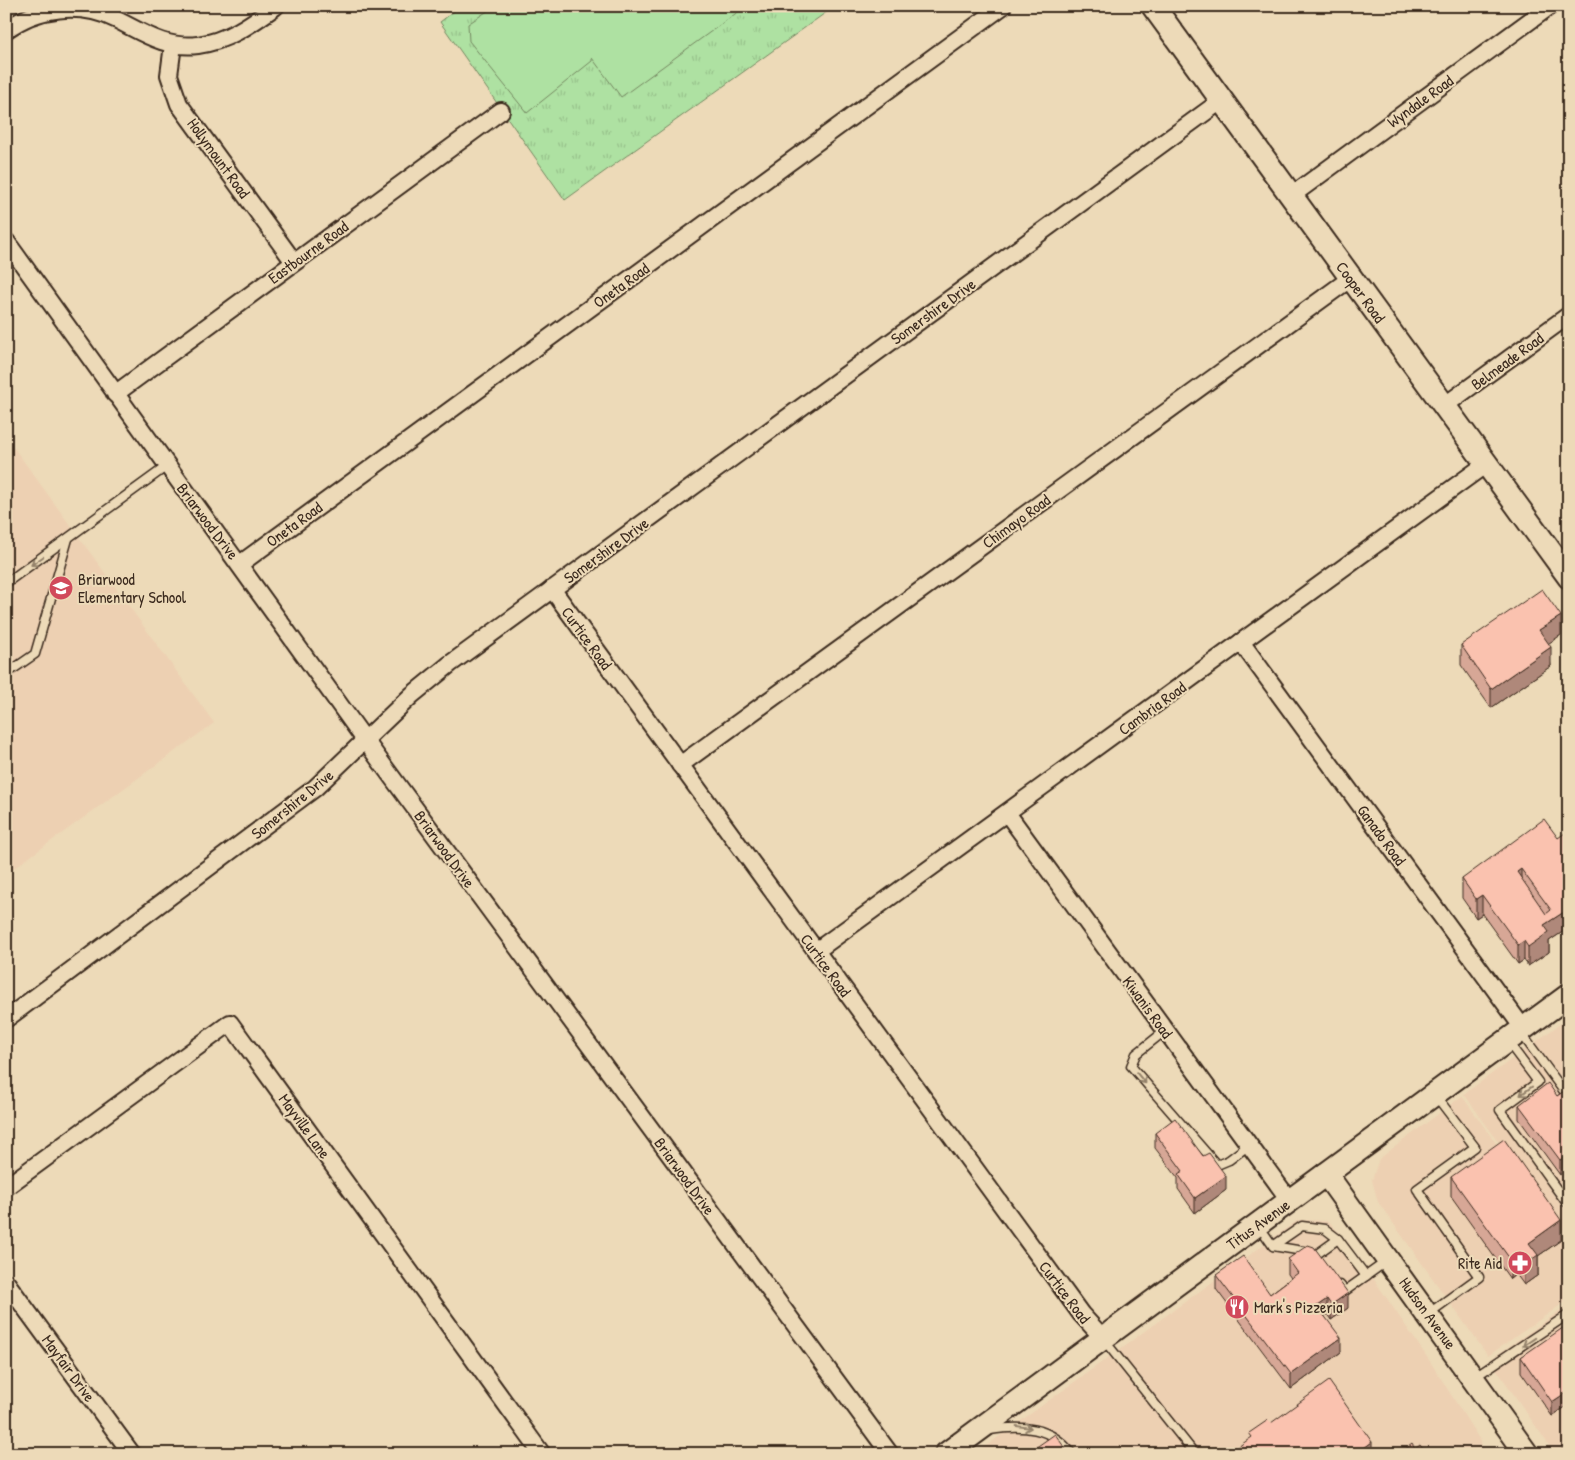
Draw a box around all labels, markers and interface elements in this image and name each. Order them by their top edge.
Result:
street label: Wyndale Road [1382,69,1458,133]
street label: Hollymount Road [182,114,256,202]
street label: Eastbourne Road [263,215,353,289]
street label: Oneta Road [589,257,653,313]
street label: Cooper Road [1331,257,1391,327]
street label: Somershire Drive [886,272,980,349]
street label: Belmeade Road [1466,327,1548,395]
street label: Briarwood Drive [172,478,244,564]
street label: Chimayo Road [977,489,1055,553]
street label: Oneta Road [262,496,326,552]
street label: Somershire Drive [559,511,653,588]
one-way arrow [30,556,44,566]
place label: Briarwood Elementary School [78,568,187,608]
school or university icon: Briarwood Elementary School [48,575,74,601]
street label: Curtice Road [557,602,617,674]
street label: Cambria Road [1114,676,1190,740]
street label: Somershire Drive [246,764,338,844]
street label: Ganado Road [1353,800,1411,870]
street label: Briarwood Drive [409,806,481,893]
street label: Curtice Road [796,929,856,1001]
street label: Kiwanis Road [1118,971,1178,1043]
one-way arrow [1135,1071,1146,1084]
one-way arrow [1520,1085,1533,1096]
street label: Mayville Lane [274,1089,336,1163]
street label: Briarwood Drive [649,1133,721,1220]
street label: Titus Avenue [1222,1193,1295,1254]
pharmacy icon: Rite Aid [1507,1250,1533,1276]
place label: Rite Aid [1458,1252,1502,1274]
street label: Curtice Road [1034,1256,1096,1328]
street label: Hudson Avenue [1394,1272,1462,1354]
restaurant icon: Mark's Pizzeria [1224,1294,1250,1320]
place label: Mark's Pizzeria [1254,1296,1342,1318]
street label: Mayfair Drive [37,1330,101,1407]
one-way arrow [1522,1337,1536,1347]
one-way arrow [1016,1423,1032,1433]

